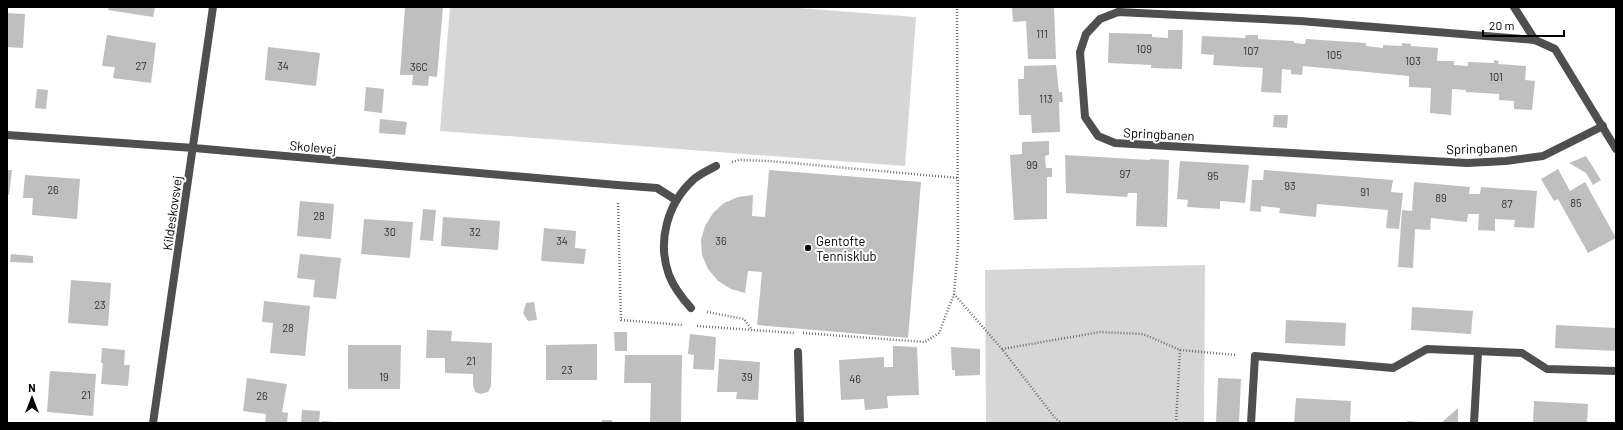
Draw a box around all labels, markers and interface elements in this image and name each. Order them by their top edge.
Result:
scale bar [1483,12,1564,38]
text: 20 m [1489,18,1515,32]
house number: 111 [1036,27,1048,40]
house number: 109 [1136,42,1152,55]
house number: 107 [1243,44,1259,57]
house number: 105 [1326,48,1342,61]
house number: 103 [1405,54,1421,67]
house number: 27 [135,59,147,72]
house number: 34 [277,59,289,72]
house number: 36C [410,60,428,73]
house number: 101 [1489,70,1503,83]
house number: 113 [1039,92,1053,105]
street label: Springbanen [1123,124,1195,144]
street label: Skolevej [289,137,337,157]
street label: Springbanen [1446,139,1518,157]
house number: 99 [1026,158,1038,171]
house number: 97 [1120,167,1130,180]
house number: 95 [1207,169,1219,182]
street label: Kildeskovsvej [159,175,185,251]
house number: 93 [1284,179,1296,192]
house number: 26 [47,183,59,196]
house number: 91 [1360,185,1370,198]
house number: 89 [1435,191,1447,204]
house number: 85 [1570,196,1582,209]
house number: 87 [1502,197,1512,210]
house number: 28 [313,209,325,222]
house number: 30 [384,225,396,238]
house number: 32 [469,225,481,238]
place label: Gentofte Tennisklub [816,233,877,264]
house number: 34 [556,234,568,247]
house number: 36 [715,234,727,247]
marker: Gentofte Tennisklub [803,243,813,253]
house number: 23 [94,298,106,311]
house number: 28 [282,321,294,334]
house number: 21 [466,354,476,367]
house number: 23 [561,363,573,376]
house number: 19 [379,370,389,383]
house number: 39 [741,370,753,383]
house number: 46 [849,372,861,385]
north arrow [12,378,52,418]
text: N [28,381,36,394]
house number: 21 [81,388,91,401]
house number: 26 [256,389,268,402]

